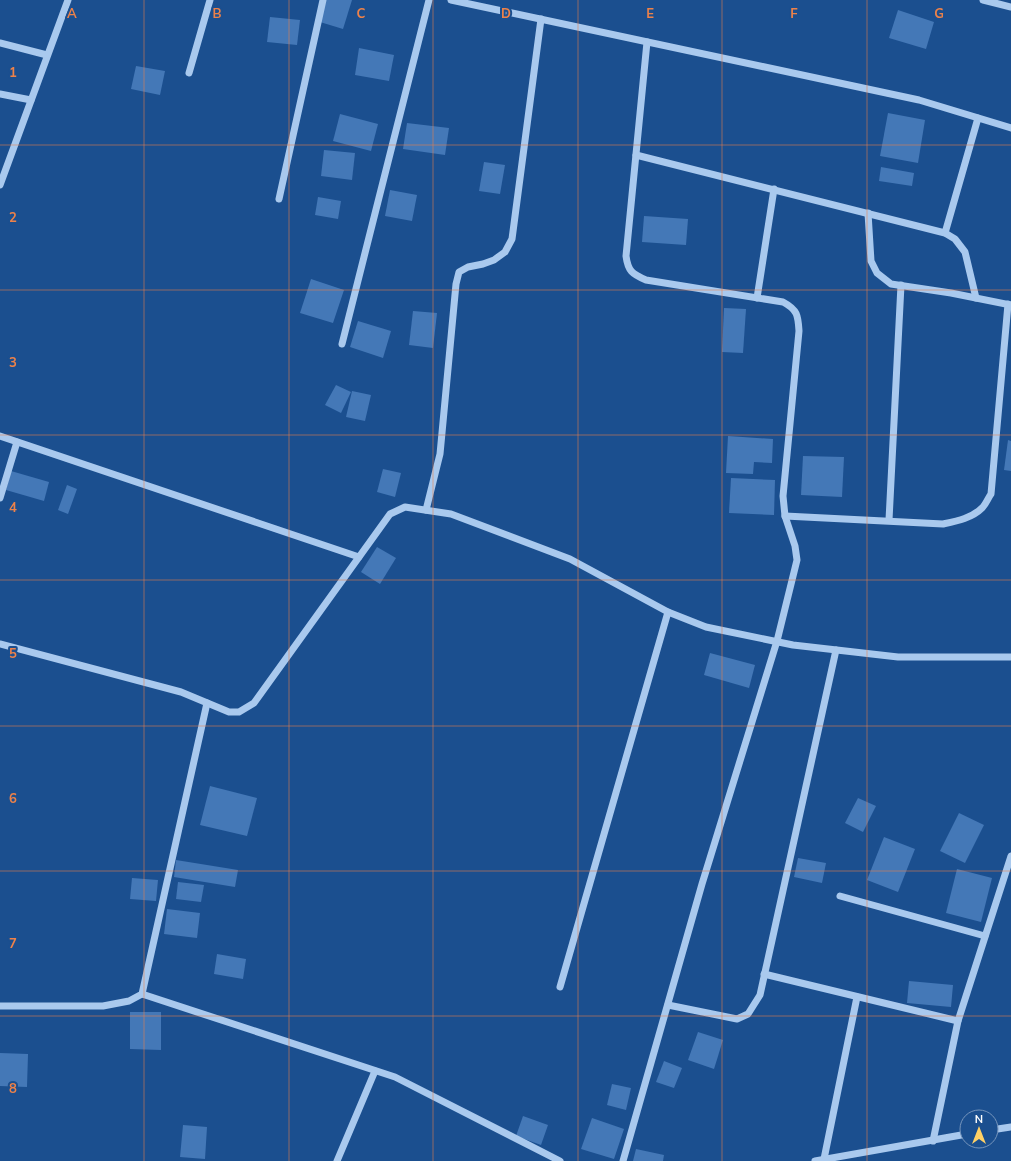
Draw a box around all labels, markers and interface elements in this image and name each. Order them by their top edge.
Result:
text: A [67,5,77,21]
text: B [213,5,222,21]
text: C [357,5,366,21]
text: D [501,5,511,21]
text: E [646,5,654,21]
text: F [790,5,798,21]
text: G [934,5,944,21]
text: 1 [9,64,17,80]
text: 2 [9,209,17,225]
text: 3 [9,354,17,370]
text: 4 [9,499,17,515]
text: 5 [9,645,17,661]
text: 6 [9,790,17,806]
text: 7 [9,935,17,951]
text: 8 [9,1080,17,1096]
north arrow [959,1109,999,1149]
text: N [975,1112,983,1126]

